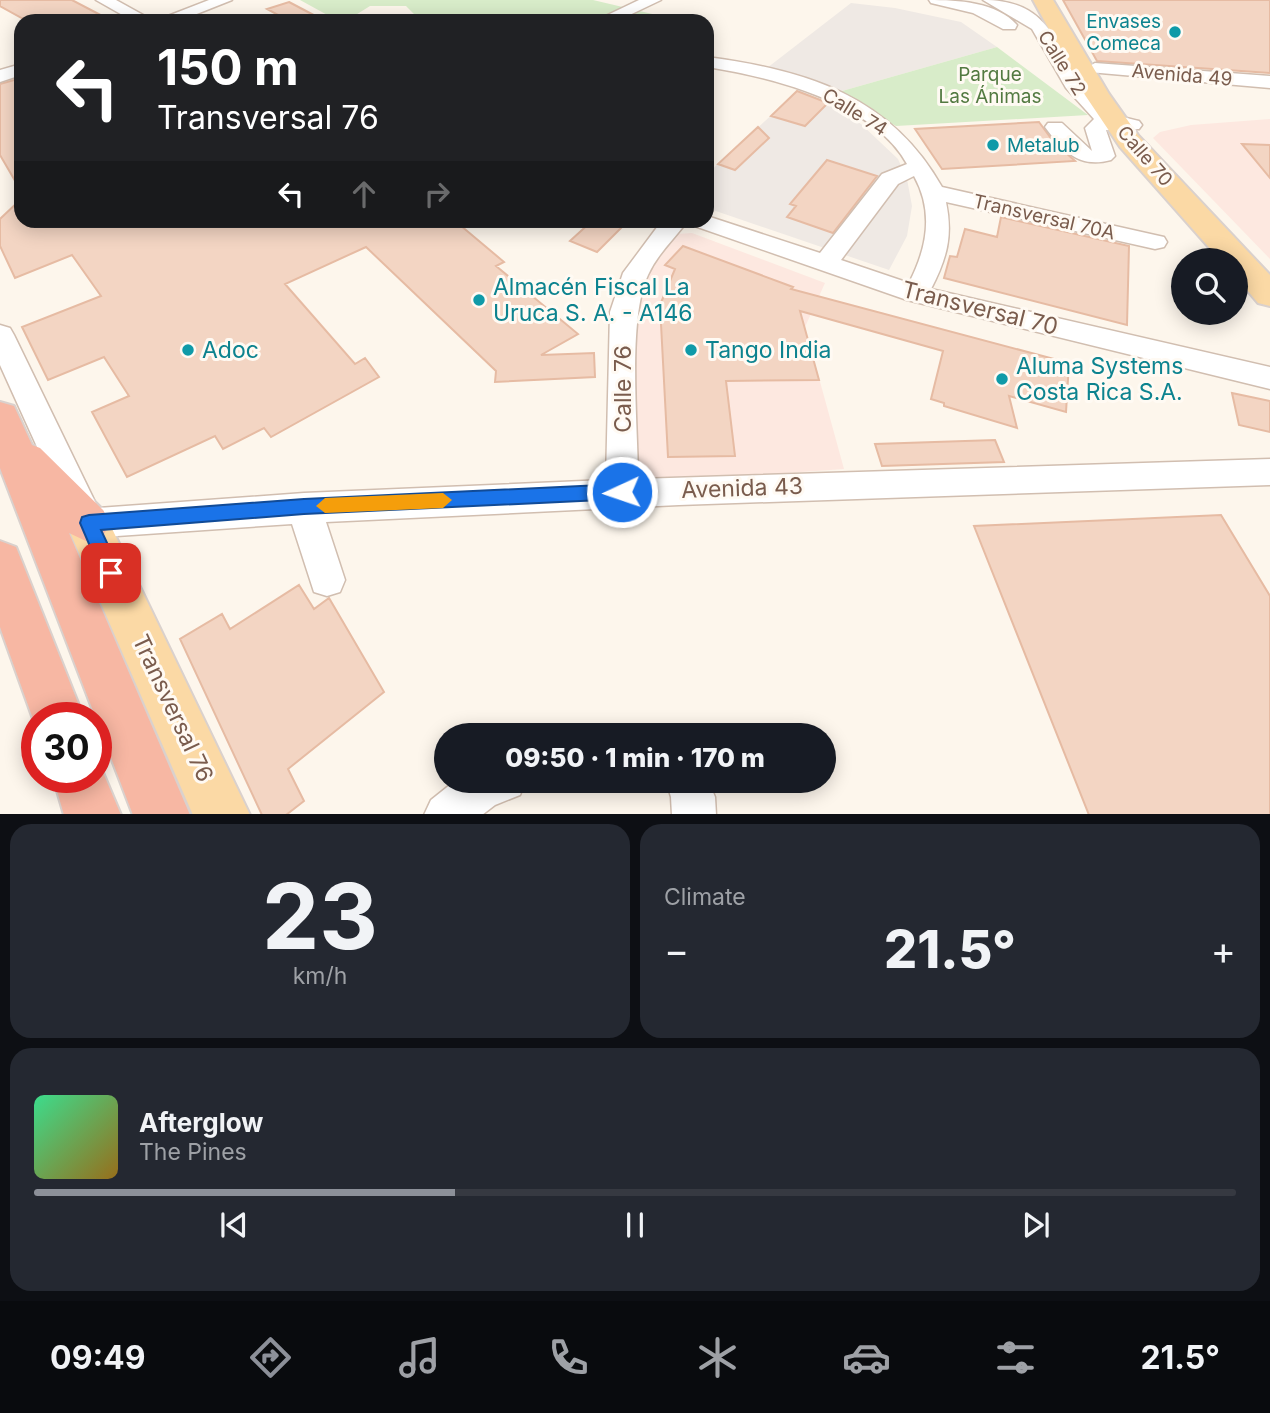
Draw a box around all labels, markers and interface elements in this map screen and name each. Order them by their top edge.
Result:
place label: Envases Comeca [1086,10,1161,55]
marker: Envases Comeca [1167,24,1183,40]
street label: Calle 72 [1033,26,1091,100]
text: 150 m [157,38,299,97]
icon: left [42,42,133,133]
street label: Avenida 49 [1131,59,1233,91]
park label: Parque Las Ánimas [938,63,1042,108]
street label: Calle 74 [818,83,892,141]
text: Transversal 76 [157,98,379,137]
street label: Calle 70 [1112,121,1178,191]
place label: Metalub [1007,134,1080,157]
marker: Metalub [985,137,1001,153]
icon: left [272,175,310,213]
icon: ahead [345,175,383,213]
icon: right [418,175,456,213]
street label: Transversal 70A [971,189,1117,245]
map controls [1171,248,1248,325]
button: search [1171,248,1248,325]
place label: Almacén Fiscal La Uruca S. A. - A146 [493,273,693,327]
street label: Transversal 70 [899,275,1061,341]
marker: Almacén Fiscal La Uruca S. A. - A146 [471,292,487,308]
place label: Adoc [202,336,259,364]
place label: Tango India [705,336,831,364]
marker: Adoc [180,342,196,358]
marker: Tango India [683,342,699,358]
street label: Calle 76 [609,345,637,433]
place label: Aluma Systems Costa Rica S.A. [1016,352,1183,406]
marker: Aluma Systems Costa Rica S.A. [994,371,1010,387]
position arrow [585,455,659,529]
street label: Avenida 43 [681,472,803,504]
pin [81,543,141,603]
icon: arrive [92,554,130,592]
street label: Transversal 76 [127,630,219,786]
speed limit sign: 30 [21,702,112,793]
text: 09:50 · 1 min · 170 m [505,742,765,773]
text: 23 [262,861,378,971]
text: Climate [664,883,746,911]
text: 21.5° [884,918,1016,981]
text: − [664,927,689,973]
text: + [1211,927,1236,973]
text: km/h [293,962,347,990]
text: Afterglow [139,1107,263,1138]
text: The Pines [139,1138,247,1166]
icon: previous [215,1206,253,1244]
icon: pause [616,1206,654,1244]
icon: next [1017,1206,1055,1244]
icon: directions [246,1333,295,1382]
icon: music [395,1333,444,1382]
icon: phone [544,1333,593,1382]
icon: climate [693,1333,742,1382]
icon: car [842,1333,891,1382]
icon: filters [991,1333,1040,1382]
text: 09:49 [50,1338,146,1377]
text: 21.5° [1140,1338,1220,1377]

